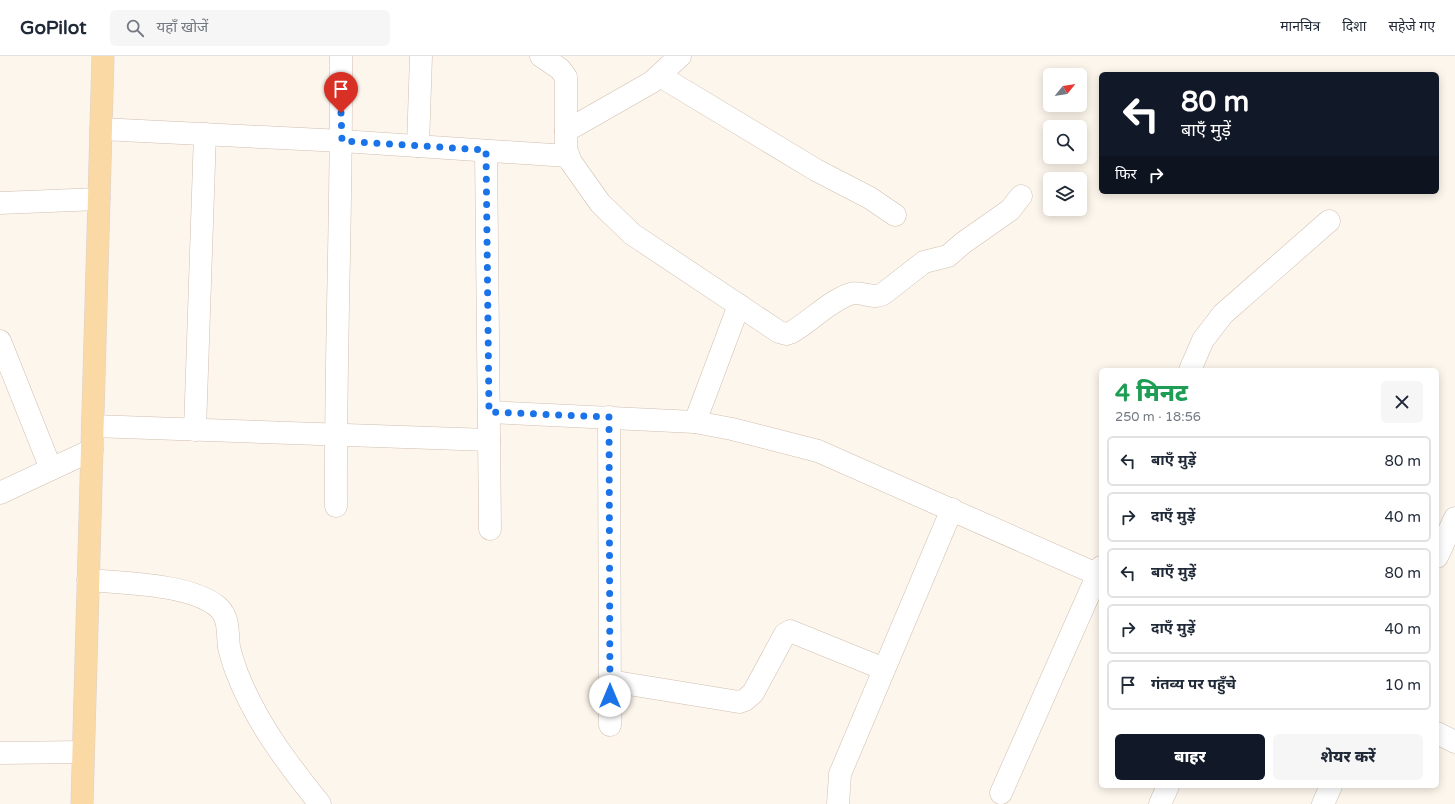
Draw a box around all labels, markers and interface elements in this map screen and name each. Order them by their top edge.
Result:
search box [110,10,390,46]
text: GoPilot [20,17,86,39]
icon: search [124,17,146,39]
text: यहाँ खोजें [156,18,208,36]
text: मानचित्र [1280,18,1320,35]
text: दिशा [1342,18,1366,35]
text: सहेजे गए [1388,18,1435,35]
north arrow [1043,68,1087,112]
map controls [1043,68,1087,216]
pin [324,72,358,113]
icon: arrive [330,78,352,100]
text: 80 m [1181,85,1249,119]
icon: left [1115,88,1167,140]
text: बाएँ मुड़ें [1181,119,1231,141]
button: search [1043,120,1087,164]
icon: right [1145,164,1167,186]
text: फिर [1115,165,1137,183]
button: layers [1043,172,1087,216]
text: 4 मिनट [1115,379,1188,408]
button: close [1381,381,1423,423]
text: 250 m · 18:56 [1115,409,1201,425]
icon: left [1117,450,1139,472]
text: बाएँ मुड़ें [1151,451,1196,469]
text: 80 m [1384,452,1421,470]
icon: right [1117,506,1139,528]
text: दाएँ मुड़ें [1151,507,1195,525]
text: 40 m [1384,508,1421,526]
icon: left [1117,562,1139,584]
text: बाएँ मुड़ें [1151,563,1196,581]
text: 80 m [1384,564,1421,582]
icon: right [1117,618,1139,640]
text: दाएँ मुड़ें [1151,619,1195,637]
text: 40 m [1384,620,1421,638]
icon: arrive [1117,674,1139,696]
position arrow [589,675,631,717]
text: गंतव्य पर पहुँचे [1151,675,1236,693]
text: 10 m [1384,676,1421,694]
button: बाहर [1115,734,1265,780]
button: शेयर करें [1273,734,1423,780]

